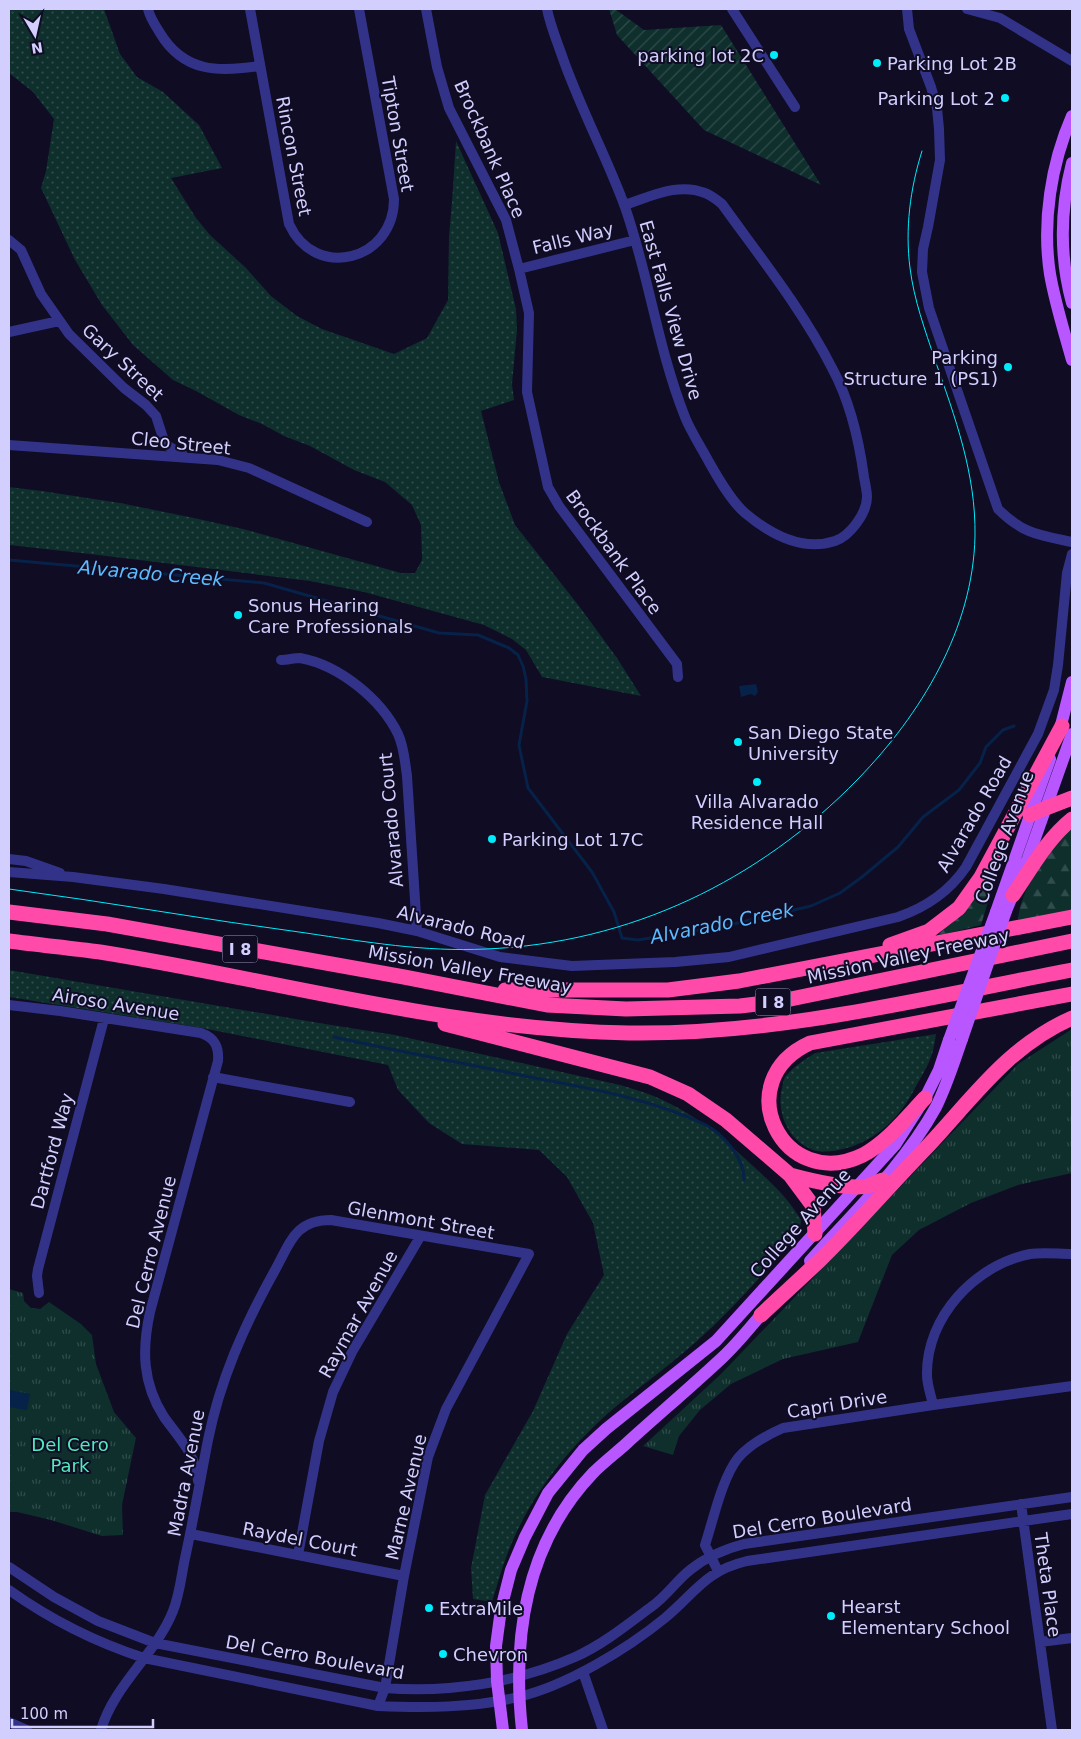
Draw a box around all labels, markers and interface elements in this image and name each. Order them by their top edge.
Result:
north arrow [10,10,60,60]
text: N [30,39,44,57]
place label: parking lot 2C [637,45,764,66]
marker: parking lot 2C [768,49,780,61]
place label: Parking Lot 2B [887,53,1017,74]
marker: Parking Lot 2B [871,57,883,69]
street label: Tipton Street [377,74,418,193]
street label: Brockbank Place [450,77,530,221]
place label: Parking Lot 2 [878,88,995,109]
marker: Parking Lot 2 [999,92,1011,104]
street label: Rincon Street [272,94,316,218]
street label: Falls Way [530,218,616,258]
street label: East Falls View Drive [635,218,707,402]
street label: Gary Street [78,319,168,405]
place label: Parking Structure 1 (PS1) [844,347,998,389]
marker: Parking Structure 1 (PS1) [1002,361,1014,373]
street label: Cleo Street [130,427,232,459]
street label: Brockbank Place [562,486,666,618]
water label: Alvarado Creek [75,556,226,590]
place label: Sonus Hearing Care Professionals [248,595,413,637]
marker: Sonus Hearing Care Professionals [232,609,244,621]
place label: San Diego State University [748,722,893,764]
marker: San Diego State University [732,736,744,748]
street label: Alvarado Court [375,752,407,888]
street label: Alvarado Road [932,752,1016,876]
street label: College Avenue [970,768,1038,906]
marker: Villa Alvarado Residence Hall [751,776,763,788]
place label: Villa Alvarado Residence Hall [691,791,823,833]
place label: Parking Lot 17C [502,829,643,850]
marker: Parking Lot 17C [486,833,498,845]
water label: Alvarado Creek [646,898,797,948]
street label: Alvarado Road [395,901,527,953]
street label: Mission Valley Freeway [805,924,1011,988]
road number: I 8 [222,936,258,962]
street label: Mission Valley Freeway [367,941,574,997]
street label: Airoso Avenue [51,984,181,1024]
road number: I 8 [756,989,790,1016]
street label: Dartford Way [26,1090,78,1211]
street label: College Avenue [745,1164,855,1282]
street label: Del Cerro Avenue [122,1173,180,1331]
street label: Glenmont Street [346,1197,496,1243]
street label: Raymar Avenue [314,1247,402,1381]
street label: Capri Drive [785,1386,889,1422]
street label: Madra Avenue [163,1408,209,1538]
street label: Marne Avenue [381,1432,431,1562]
park label: Del Cero Park [31,1434,109,1476]
street label: Del Cerro Boulevard [731,1493,913,1543]
street label: Raydel Court [241,1518,359,1560]
street label: Theta Place [1030,1530,1066,1639]
place label: Hearst Elementary School [841,1596,1010,1638]
place label: ExtraMile [439,1598,523,1619]
marker: ExtraMile [423,1602,435,1614]
marker: Hearst Elementary School [825,1610,837,1622]
street label: Del Cerro Boulevard [224,1631,406,1683]
place label: Chevron [453,1644,528,1665]
marker: Chevron [437,1648,449,1660]
scale bar [12,1696,154,1728]
text: 100 m [20,1705,68,1723]

